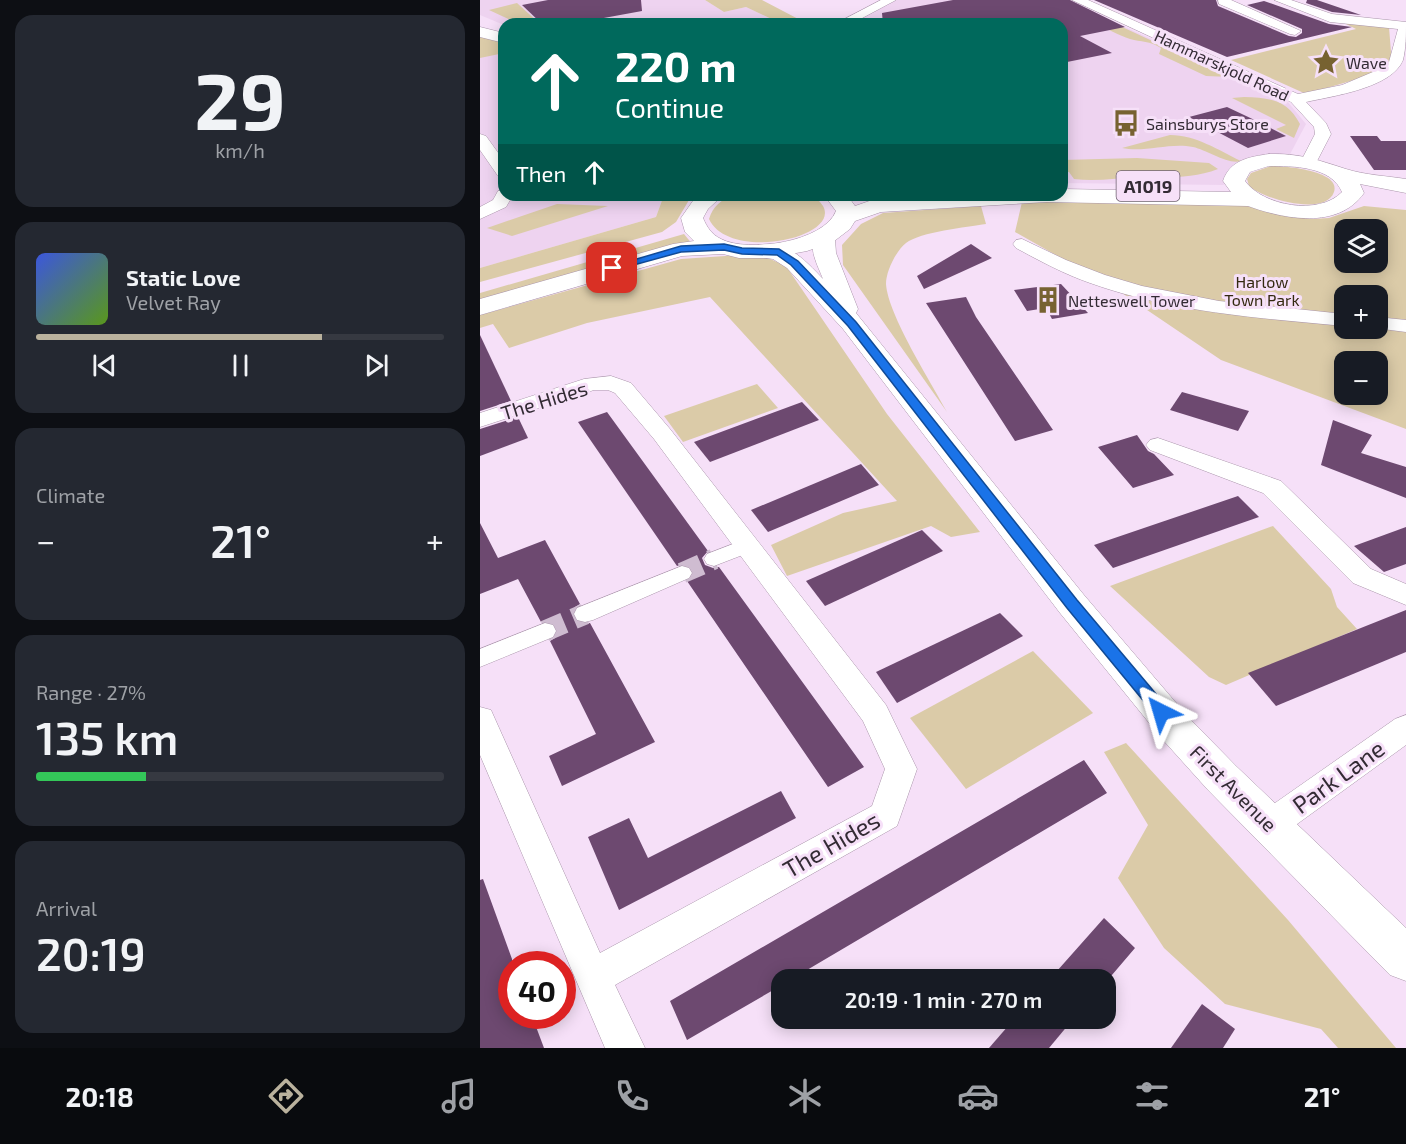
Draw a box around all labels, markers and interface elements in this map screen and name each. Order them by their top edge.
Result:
street label: Hammarskjold Road [1151,25,1292,105]
text: 220 m [615,40,736,90]
icon: ahead [516,42,594,120]
place icon: Wave [1311,47,1341,77]
text: 29 [194,52,286,146]
place label: Wave [1346,53,1387,72]
text: Continue [615,91,724,123]
bus stop icon: Sainsburys Store [1111,108,1141,138]
place label: Sainsburys Store [1146,114,1269,133]
text: km/h [215,138,265,162]
icon: ahead [578,156,611,189]
text: Then [516,160,566,186]
road number: A1019 [1116,171,1180,201]
map controls [1334,219,1388,405]
button: layers [1334,219,1388,273]
pin [586,242,637,293]
icon: arrive [595,251,628,284]
text: Static Love [126,264,241,290]
park label: Harlow Town Park [1224,272,1300,309]
building icon: Netteswell Tower [1033,285,1063,315]
button: + [1334,285,1388,339]
text: Velvet Ray [126,290,221,314]
place label: Netteswell Tower [1068,291,1196,310]
icon: previous [88,349,121,382]
icon: pause [224,349,257,382]
icon: next [360,349,393,382]
button: − [1334,351,1388,405]
street label: The Hides [498,375,590,425]
text: Climate [36,483,105,507]
text: 21° [210,513,271,567]
text: − [36,520,55,560]
text: + [426,520,444,560]
text: Range · 27% [36,680,146,704]
position arrow [1129,680,1193,744]
text: 135 km [36,710,178,764]
street label: Park Lane [1286,733,1390,819]
street label: First Avenue [1186,740,1282,836]
street label: The Hides [777,805,885,883]
text: Arrival [36,896,97,920]
text: 20:19 [36,926,146,980]
speed limit sign: 40 [498,951,576,1029]
text: 20:19 · 1 min · 270 m [845,986,1042,1012]
icon: directions [265,1075,307,1117]
icon: music [438,1075,480,1117]
icon: phone [611,1075,653,1117]
icon: climate [784,1075,826,1117]
icon: car [957,1075,999,1117]
icon: filters [1131,1075,1173,1117]
text: 20:18 [66,1080,134,1112]
text: 21° [1304,1080,1340,1112]

